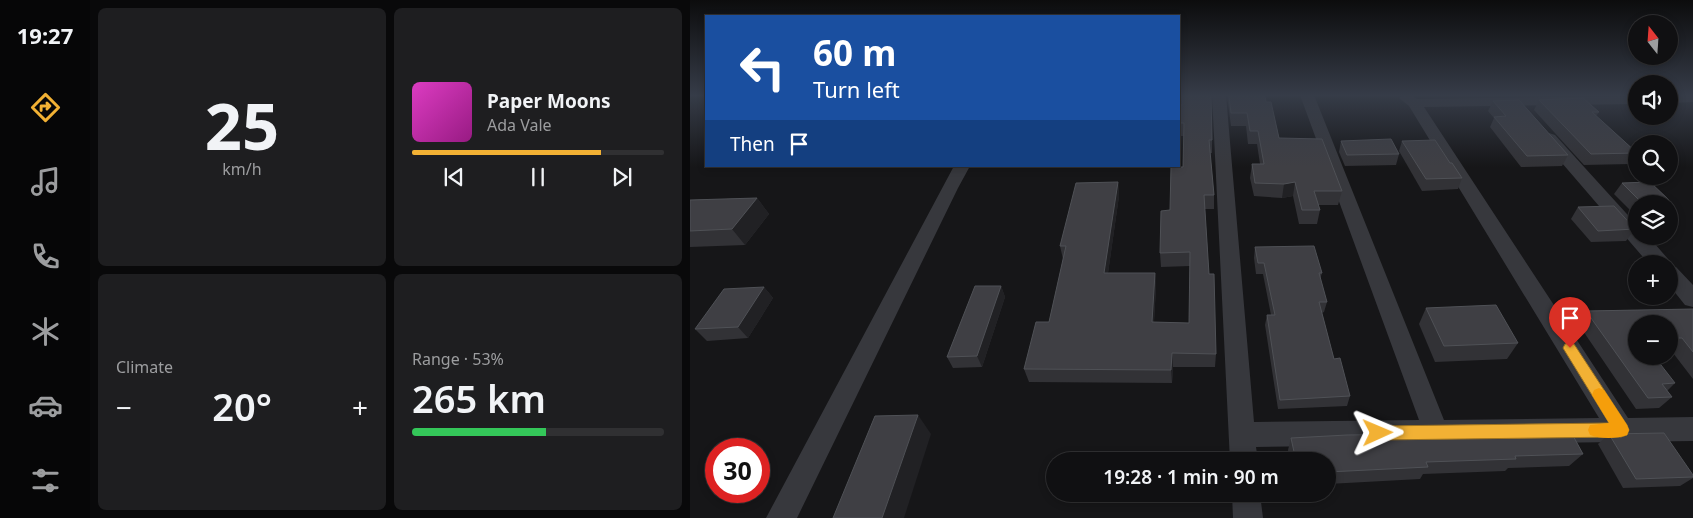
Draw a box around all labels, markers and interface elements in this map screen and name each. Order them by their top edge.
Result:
north arrow [1628,15,1678,65]
map controls [1628,15,1678,365]
text: 19:27 [17,20,73,50]
text: 60 m [813,29,896,76]
icon: left [730,35,795,100]
text: Turn left [813,74,900,104]
button: sound [1628,75,1678,125]
text: 25 [205,81,279,169]
text: Paper Moons [487,88,611,114]
icon: directions [28,90,63,125]
text: Ada Vale [487,114,552,136]
icon: arrive [785,130,813,158]
text: Then [730,131,775,157]
button: search [1628,135,1678,185]
text: km/h [222,158,262,180]
icon: previous [440,163,468,191]
icon: pause [524,163,552,191]
icon: next [608,163,636,191]
icon: music [28,164,63,199]
button: layers [1628,195,1678,245]
icon: phone [28,239,63,274]
button: + [1628,255,1678,305]
pin [1549,297,1591,348]
icon: arrive [1556,304,1584,332]
icon: climate [28,314,63,349]
button: − [1628,315,1678,365]
text: Range · 53% [412,348,504,370]
text: Climate [116,356,173,378]
text: 265 km [412,372,546,424]
text: 20° [212,380,272,432]
icon: car [28,388,63,423]
text: − [116,388,132,426]
text: + [352,388,368,426]
position arrow [1351,406,1403,458]
speed limit sign: 30 [705,438,770,503]
icon: filters [28,463,63,498]
text: 19:28 · 1 min · 90 m [1103,464,1279,490]

